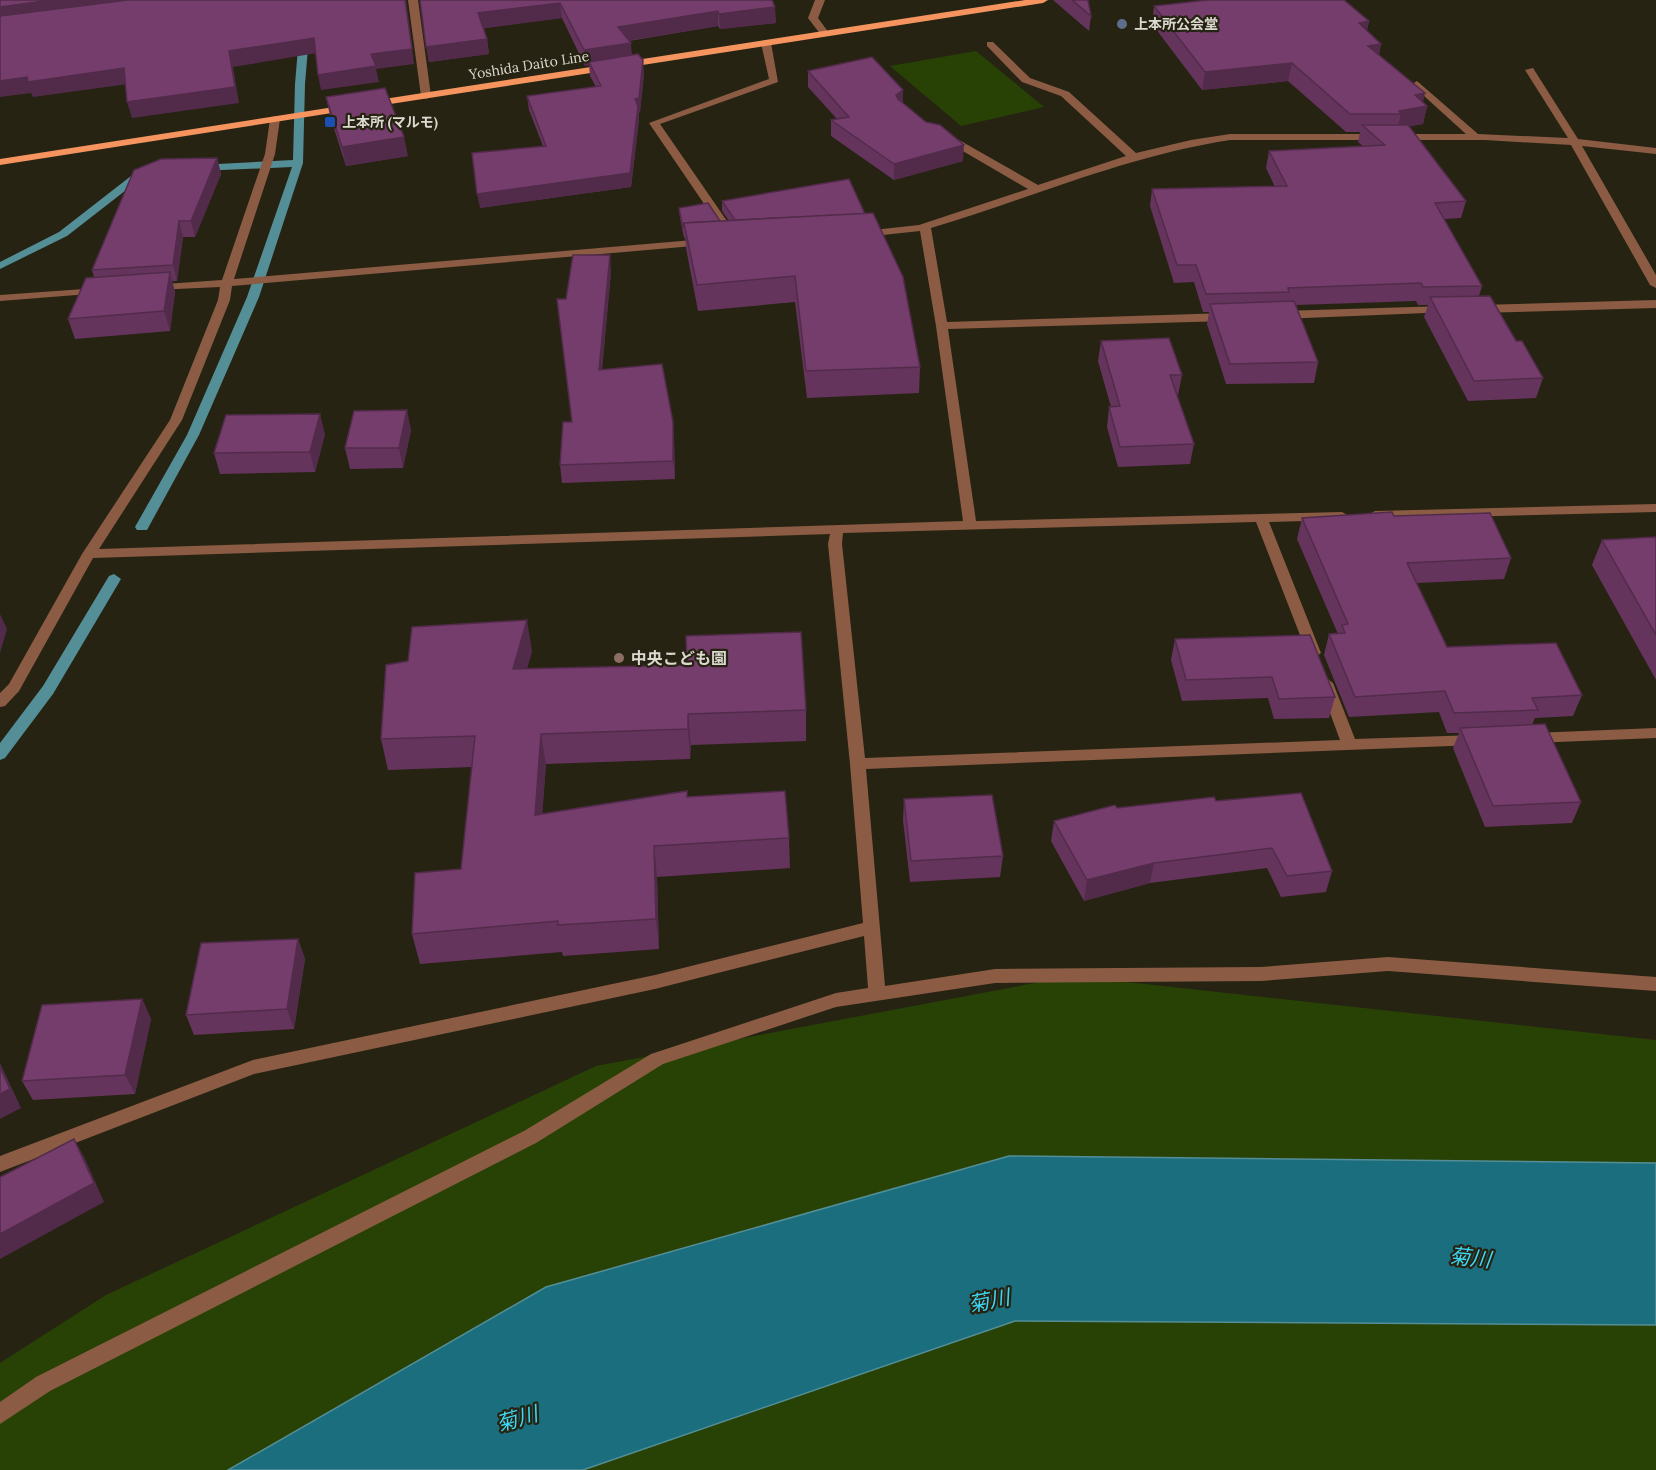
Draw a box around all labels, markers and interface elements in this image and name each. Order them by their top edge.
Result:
place label: 上本所公会堂 [1134,15,1218,33]
marker: 上本所公会堂 [1115,17,1129,31]
street label: Yoshida Daito Line [467,47,591,84]
place label: 上本所 (マルモ) [342,113,438,131]
marker: 上本所 (マルモ) [323,115,337,129]
place label: 中央こども園 [631,648,727,668]
marker: 中央こども園 [612,651,626,665]
water label: 菊川 [1448,1242,1494,1273]
water label: 菊川 [966,1283,1014,1318]
water label: 菊川 [493,1399,543,1437]

